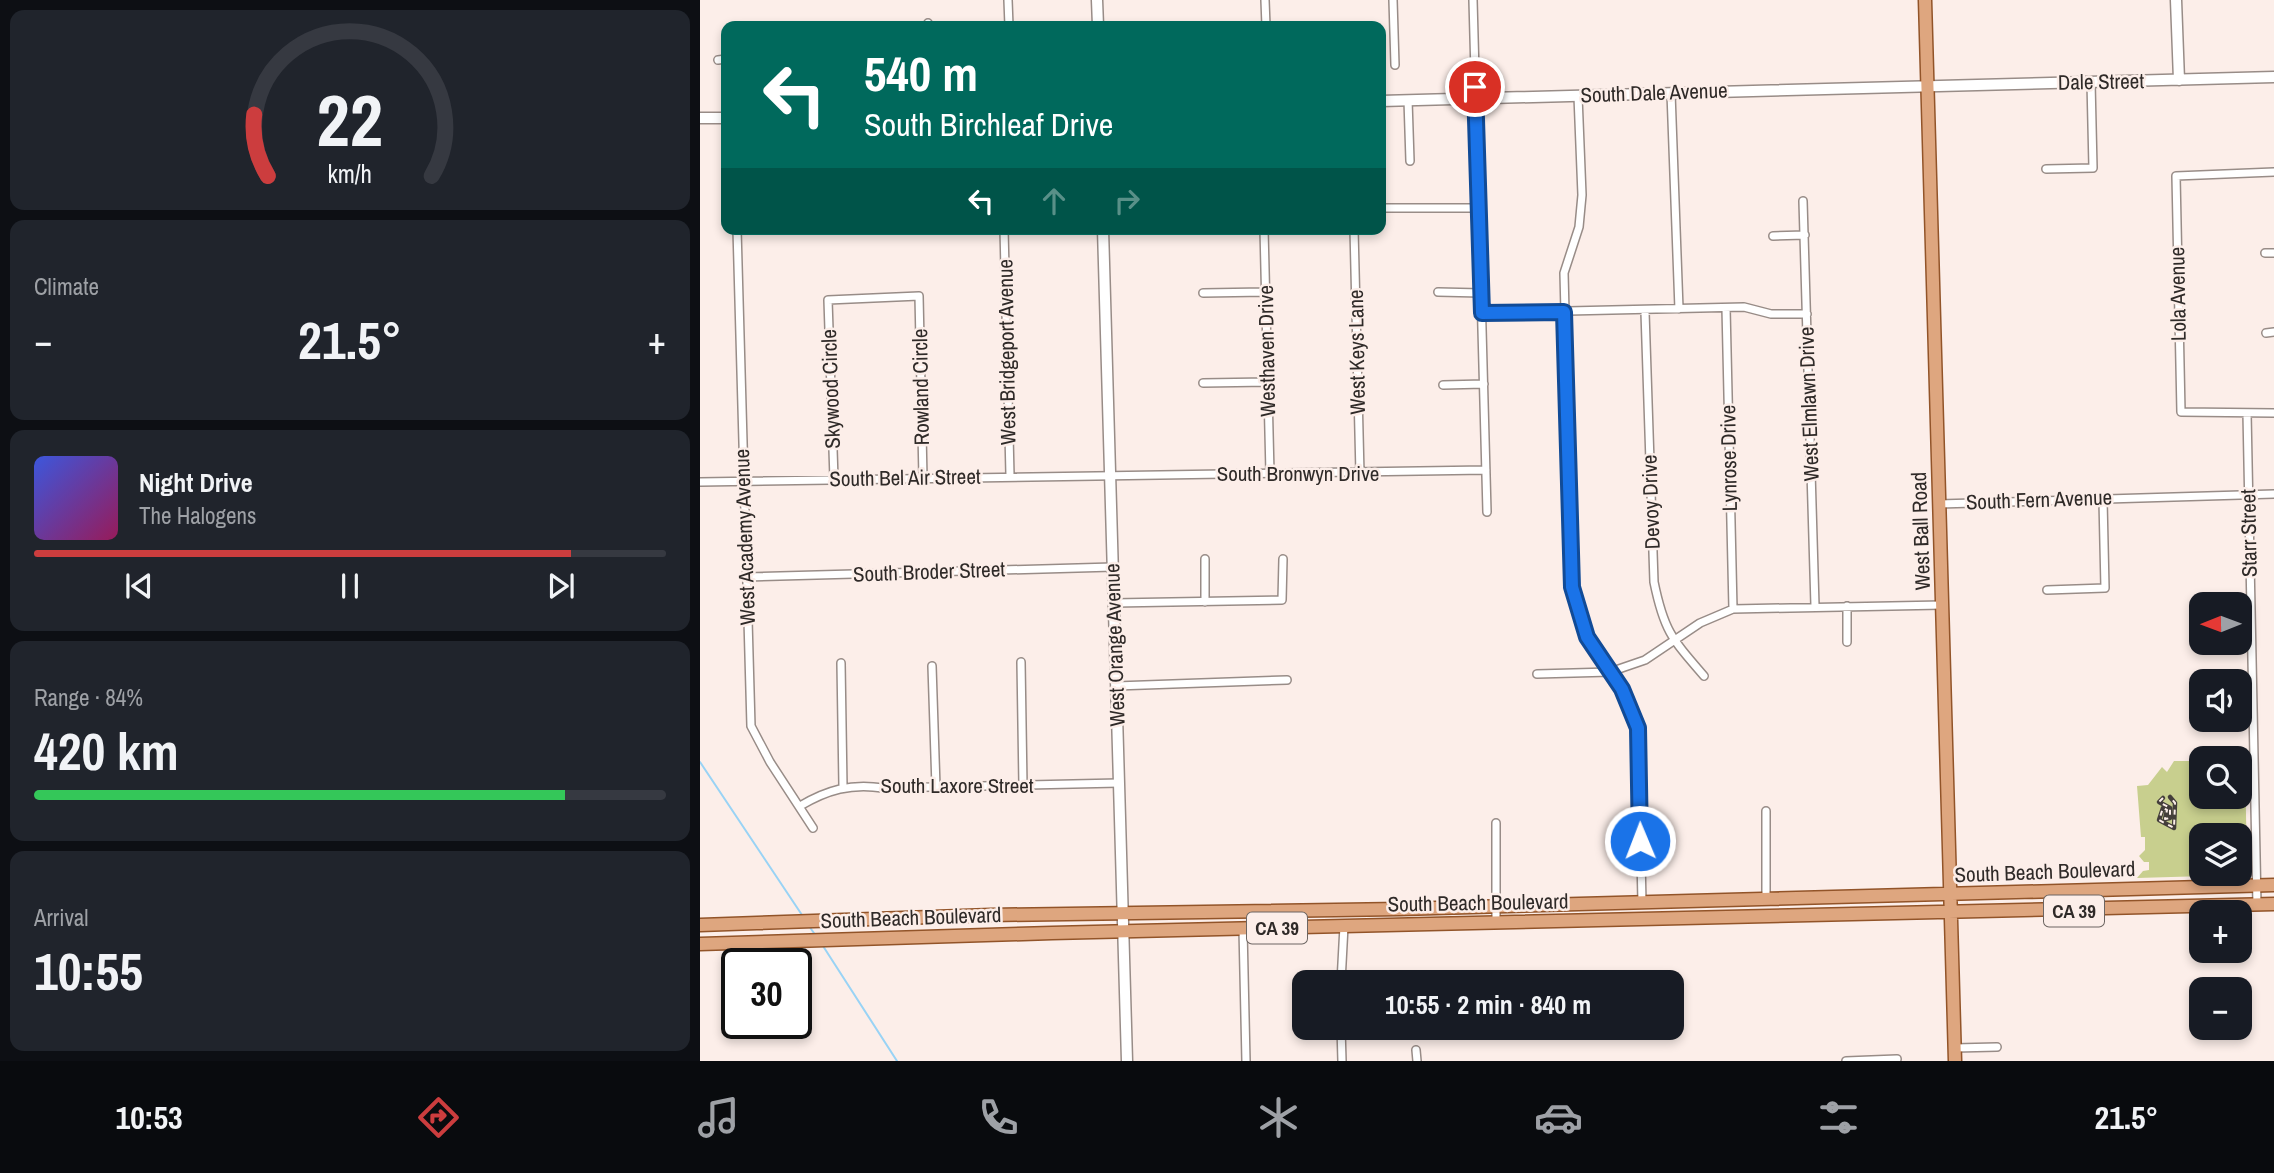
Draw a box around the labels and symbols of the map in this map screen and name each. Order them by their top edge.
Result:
pin [1445,57,1505,117]
street label: Dale Street [2058,66,2145,97]
street label: South Dale Avenue [1580,75,1728,110]
street label: Lola Avenue [2162,247,2193,342]
street label: West Bridgeport Avenue [990,259,1023,445]
street label: Westhaven Drive [1251,285,1282,417]
street label: West Keys Lane [1341,289,1372,415]
street label: West Elmlawn Drive [1791,326,1826,482]
street label: Rowland Circle [905,328,936,446]
street label: Skywood Circle [814,329,847,449]
street label: Lynrose Drive [1713,404,1744,512]
street label: West Academy Avenue [727,448,762,626]
street label: Devoy Drive [1634,454,1667,550]
street label: South Bronwyn Drive [1217,459,1379,488]
street label: South Bel Air Street [829,462,981,493]
street label: West Ball Road [1904,471,1937,591]
street label: South Fern Avenue [1965,482,2113,517]
street label: Starr Street [2233,489,2264,577]
street label: South Broder Street [852,554,1006,589]
street label: West Orange Avenue [1097,563,1132,727]
north arrow [2189,592,2252,654]
street label: South Laxore Street [880,771,1034,800]
position arrow [1603,804,1677,878]
street label: South Beach Boulevard [1954,854,2136,889]
street label: South Beach Boulevard [1387,886,1569,919]
road number: CA 39 [2044,896,2104,926]
street label: South Beach Boulevard [820,900,1002,935]
road number: CA 39 [1247,912,1307,944]
speed limit sign: 30 [721,948,812,1039]

